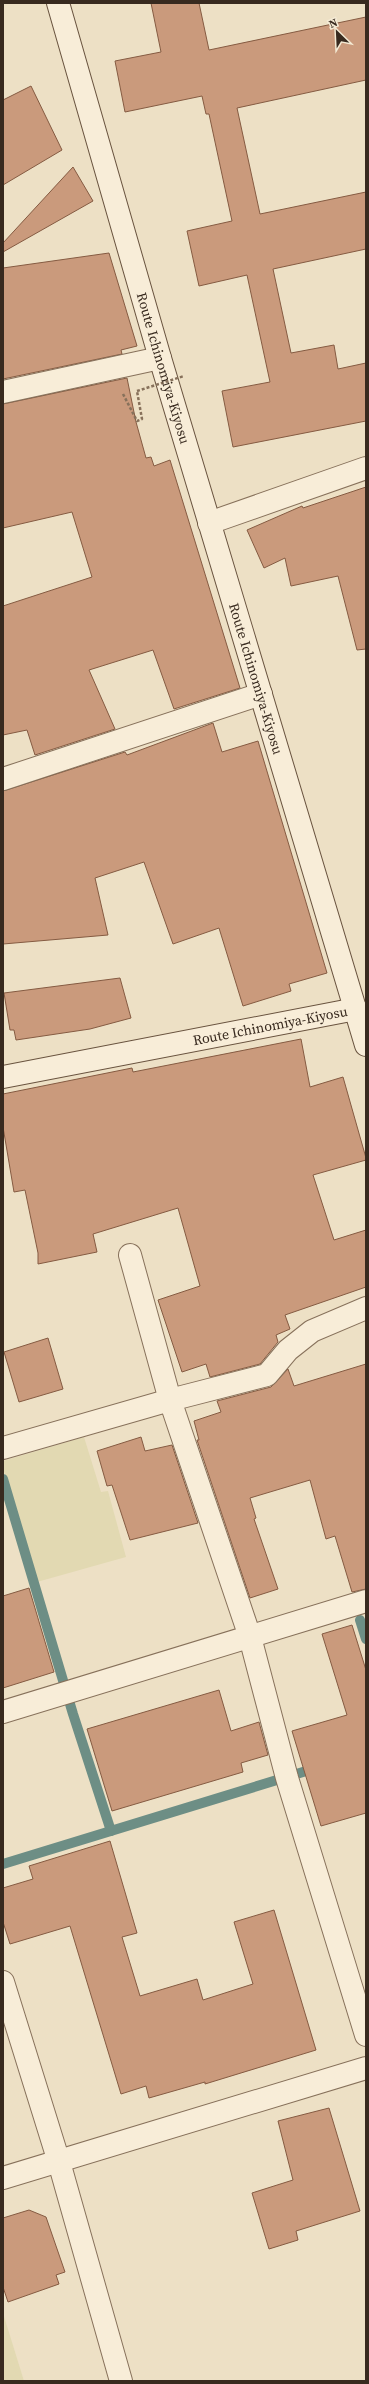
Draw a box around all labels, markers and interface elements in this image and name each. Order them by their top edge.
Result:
north arrow [317,12,357,52]
text: N [326,15,340,32]
street label: Route Ichinomiya-Kiyosu [132,290,195,446]
street label: Route Ichinomiya-Kiyosu [224,600,288,757]
street label: Route Ichinomiya-Kiyosu [191,1001,349,1050]

